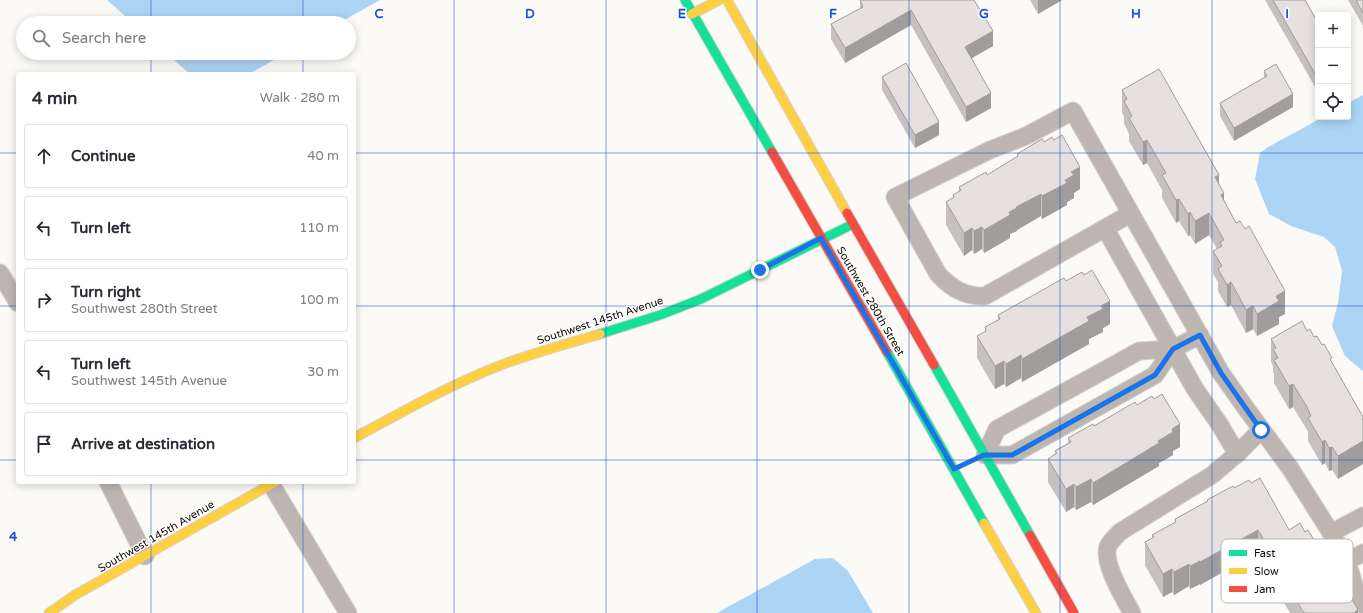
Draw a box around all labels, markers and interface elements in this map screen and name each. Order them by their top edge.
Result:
text: C [374,6,384,22]
text: D [525,6,535,22]
text: E [678,6,686,22]
text: F [829,6,837,22]
text: G [979,6,989,22]
text: H [1131,6,1141,22]
text: I [1285,6,1289,22]
map controls [1315,12,1351,120]
button: + [1315,12,1351,48]
search box [16,16,356,60]
icon: search [30,27,52,49]
text: Search here [62,29,146,47]
button: − [1315,48,1351,84]
button: locate [1315,84,1351,120]
text: 4 min [32,88,77,109]
text: Walk · 280 m [260,90,340,106]
icon: ahead [33,145,55,167]
text: Continue [71,147,135,165]
text: 40 m [307,148,339,164]
icon: left [33,217,55,239]
text: Turn left [71,219,131,237]
text: 110 m [299,220,339,236]
street label: Southwest 280th Street [834,244,907,358]
route end [751,261,769,279]
text: Turn right [71,283,141,301]
icon: right [33,289,55,311]
text: 100 m [299,292,339,308]
street label: Southwest 145th Avenue [535,294,665,347]
text: Southwest 280th Street [71,301,218,317]
text: Turn left [71,355,131,373]
icon: left [33,361,55,383]
text: 30 m [307,364,339,380]
text: Southwest 145th Avenue [71,373,227,389]
route start [1252,421,1270,439]
icon: arrive [33,433,55,455]
text: Arrive at destination [71,435,215,453]
street label: Southwest 145th Avenue [96,498,217,575]
text: 4 [9,529,18,545]
legend [1221,539,1353,603]
text: Fast [1254,547,1275,560]
text: Slow [1254,565,1279,578]
text: Jam [1254,583,1275,596]

